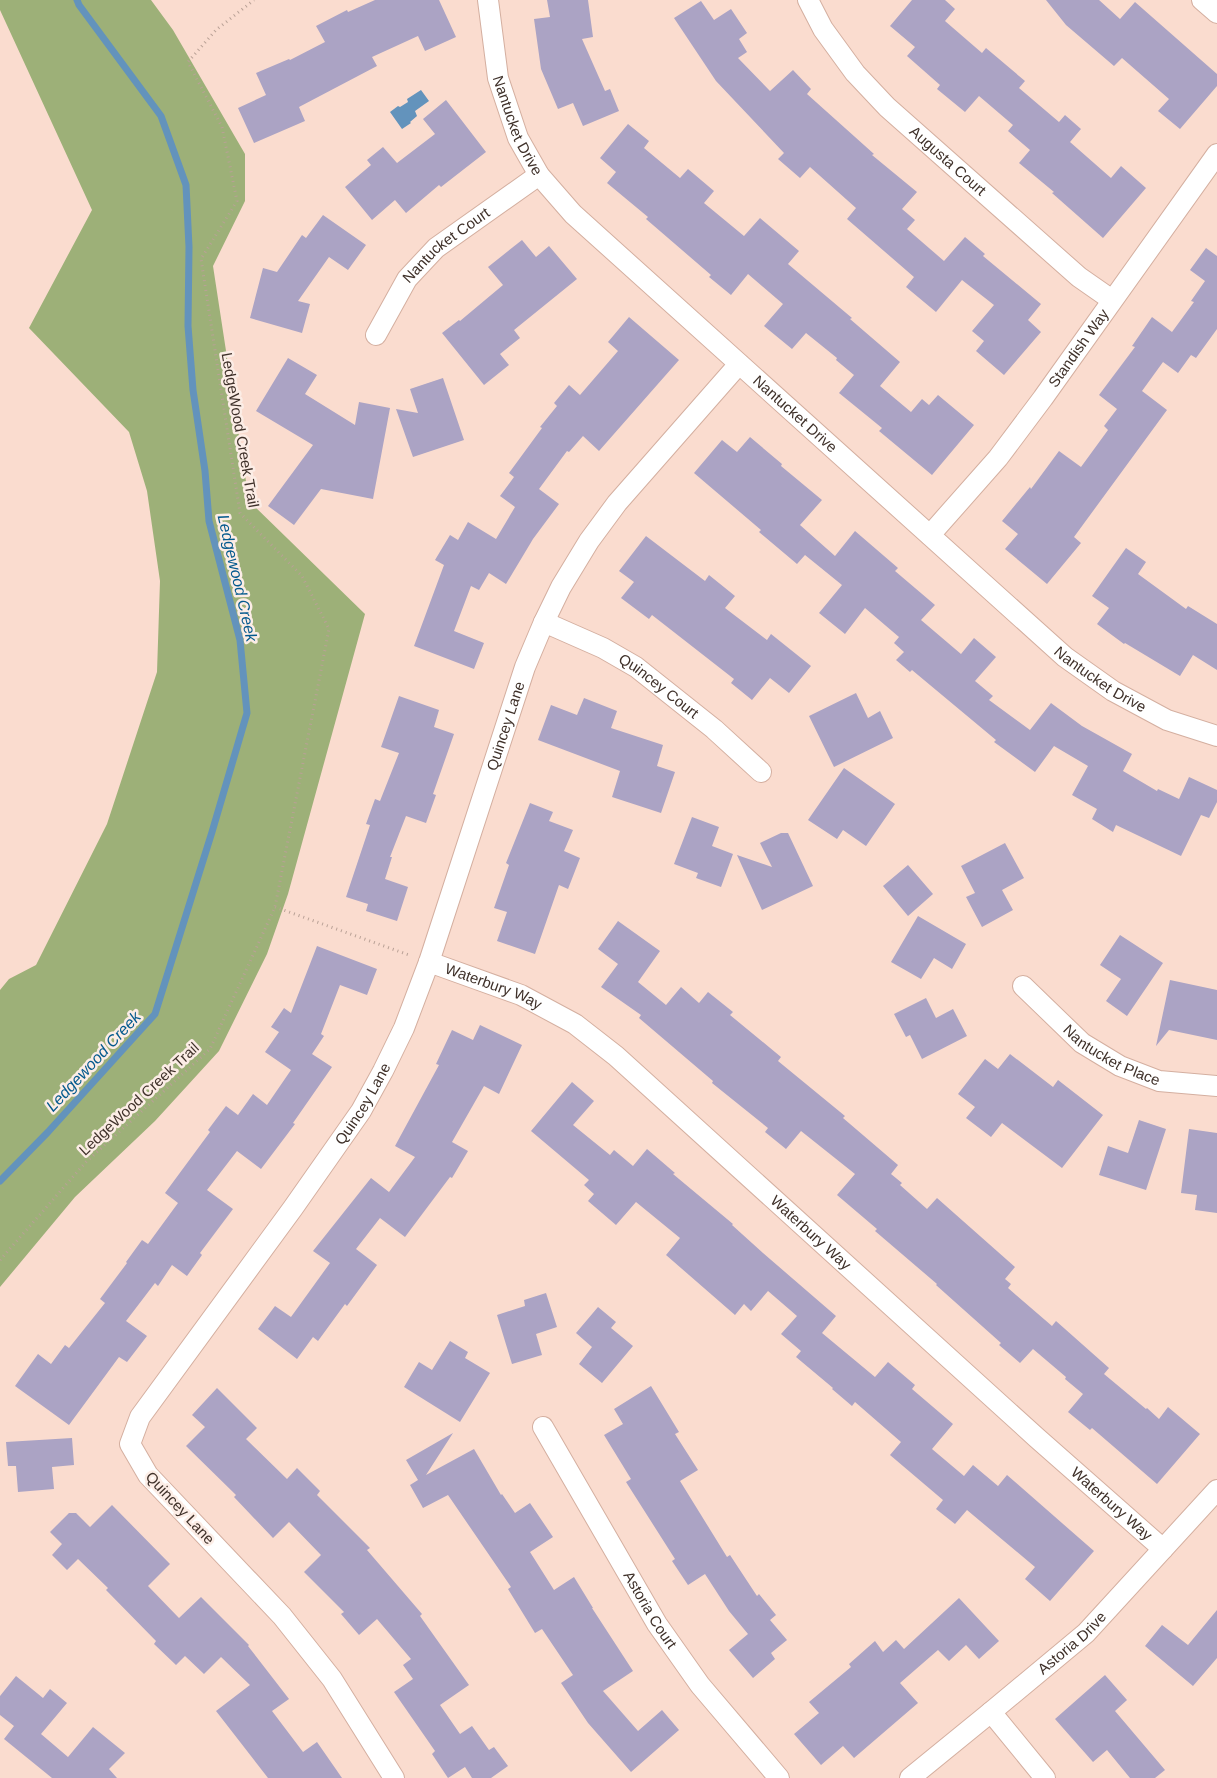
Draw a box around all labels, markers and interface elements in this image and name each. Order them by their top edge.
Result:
street label: Nantucket Drive [490,73,546,178]
street label: Augusta Court [907,122,990,199]
street label: Nantucket Court [399,203,493,286]
street label: Standish Way [1045,305,1112,390]
street label: LedgeWood Creek Trail [218,351,263,509]
street label: Nantucket Drive [750,372,841,456]
water label: Ledgewood Creek [215,513,261,644]
street label: Nantucket Drive [1051,643,1149,715]
street label: Quincey Court [616,650,703,722]
street label: Quincey Lane [483,679,528,773]
street label: Waterbury Way [443,960,545,1013]
water label: Ledgewood Creek [43,1007,145,1115]
street label: Nantucket Place [1060,1021,1163,1089]
street label: LedgeWood Creek Trail [75,1039,202,1158]
street label: Quincey Lane [331,1060,394,1148]
street label: Waterbury Way [767,1192,855,1273]
street label: Waterbury Way [1068,1463,1156,1544]
street label: Quincey Lane [143,1468,218,1547]
street label: Astoria Court [620,1568,681,1652]
street label: Astoria Drive [1034,1608,1109,1678]

